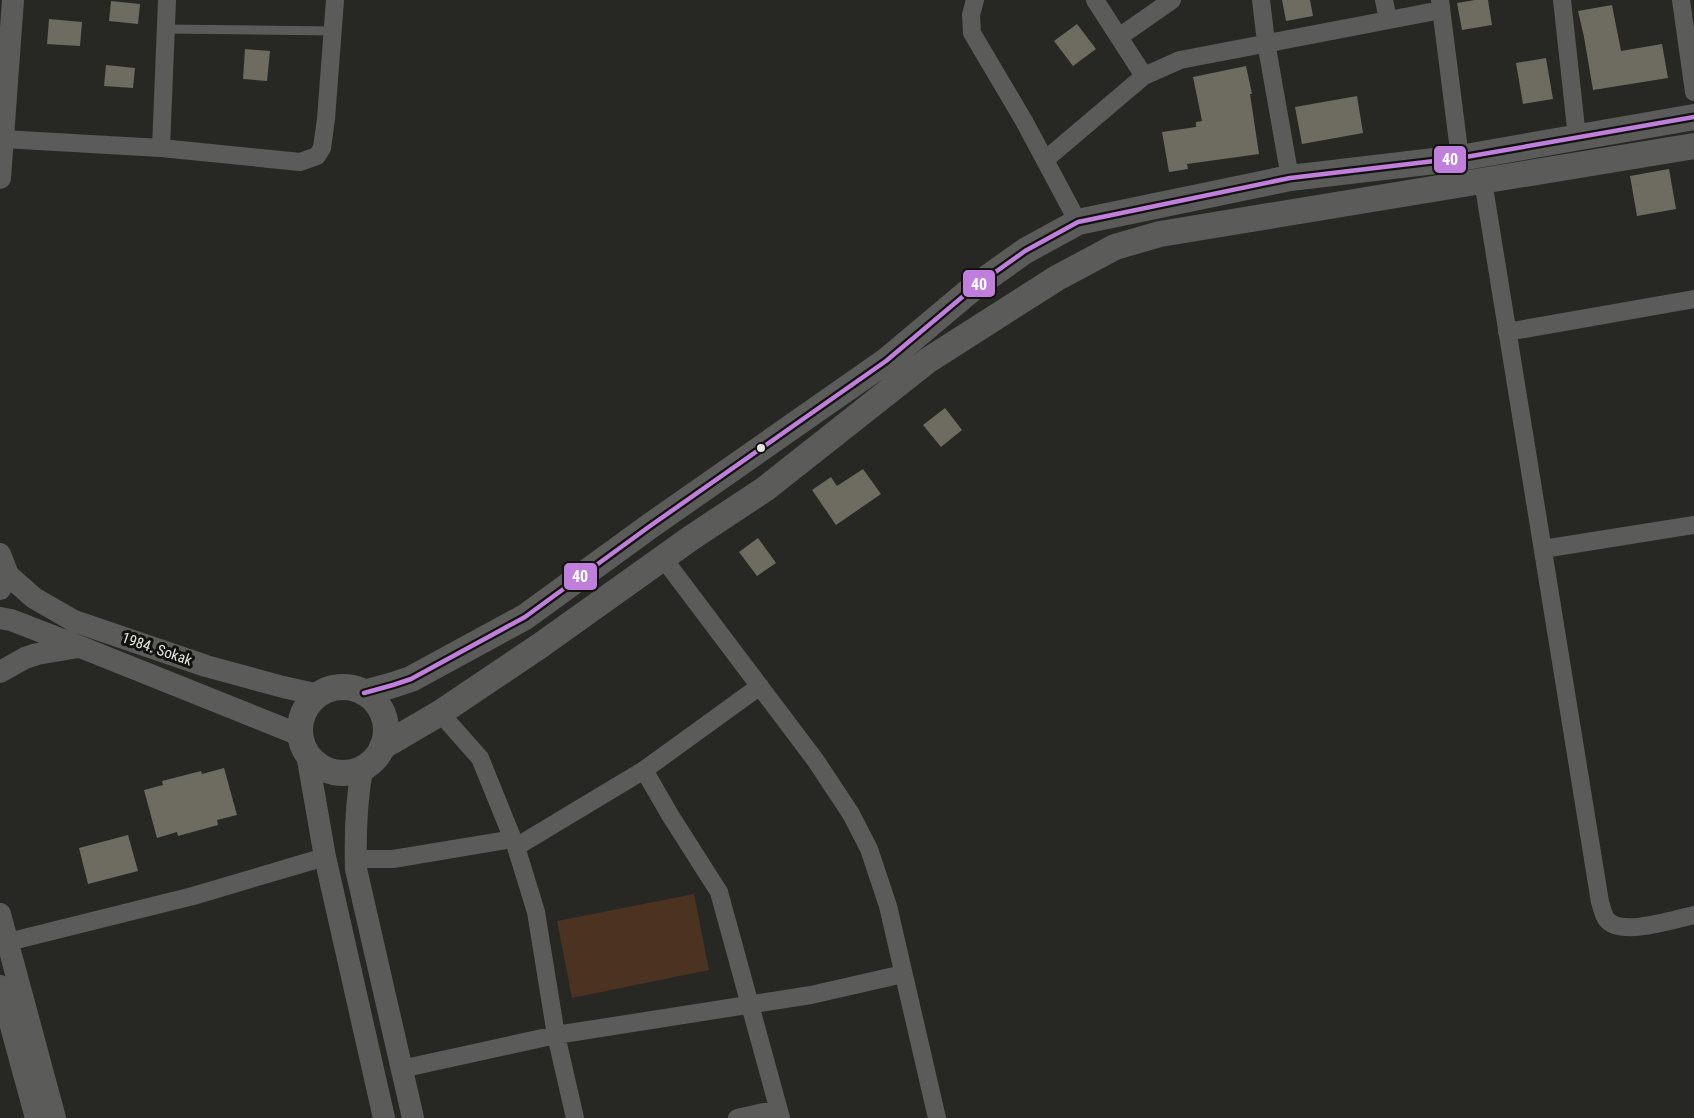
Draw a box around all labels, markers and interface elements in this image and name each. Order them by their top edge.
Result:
line badge: 40 [1433,145,1467,174]
text: 40 [1442,150,1458,169]
line badge: 40 [962,269,996,298]
text: 40 [971,275,987,294]
unlabelled marker [755,442,767,454]
line badge: 40 [563,562,598,591]
text: 40 [572,567,588,586]
street label: 1984. Sokak [120,629,195,669]

